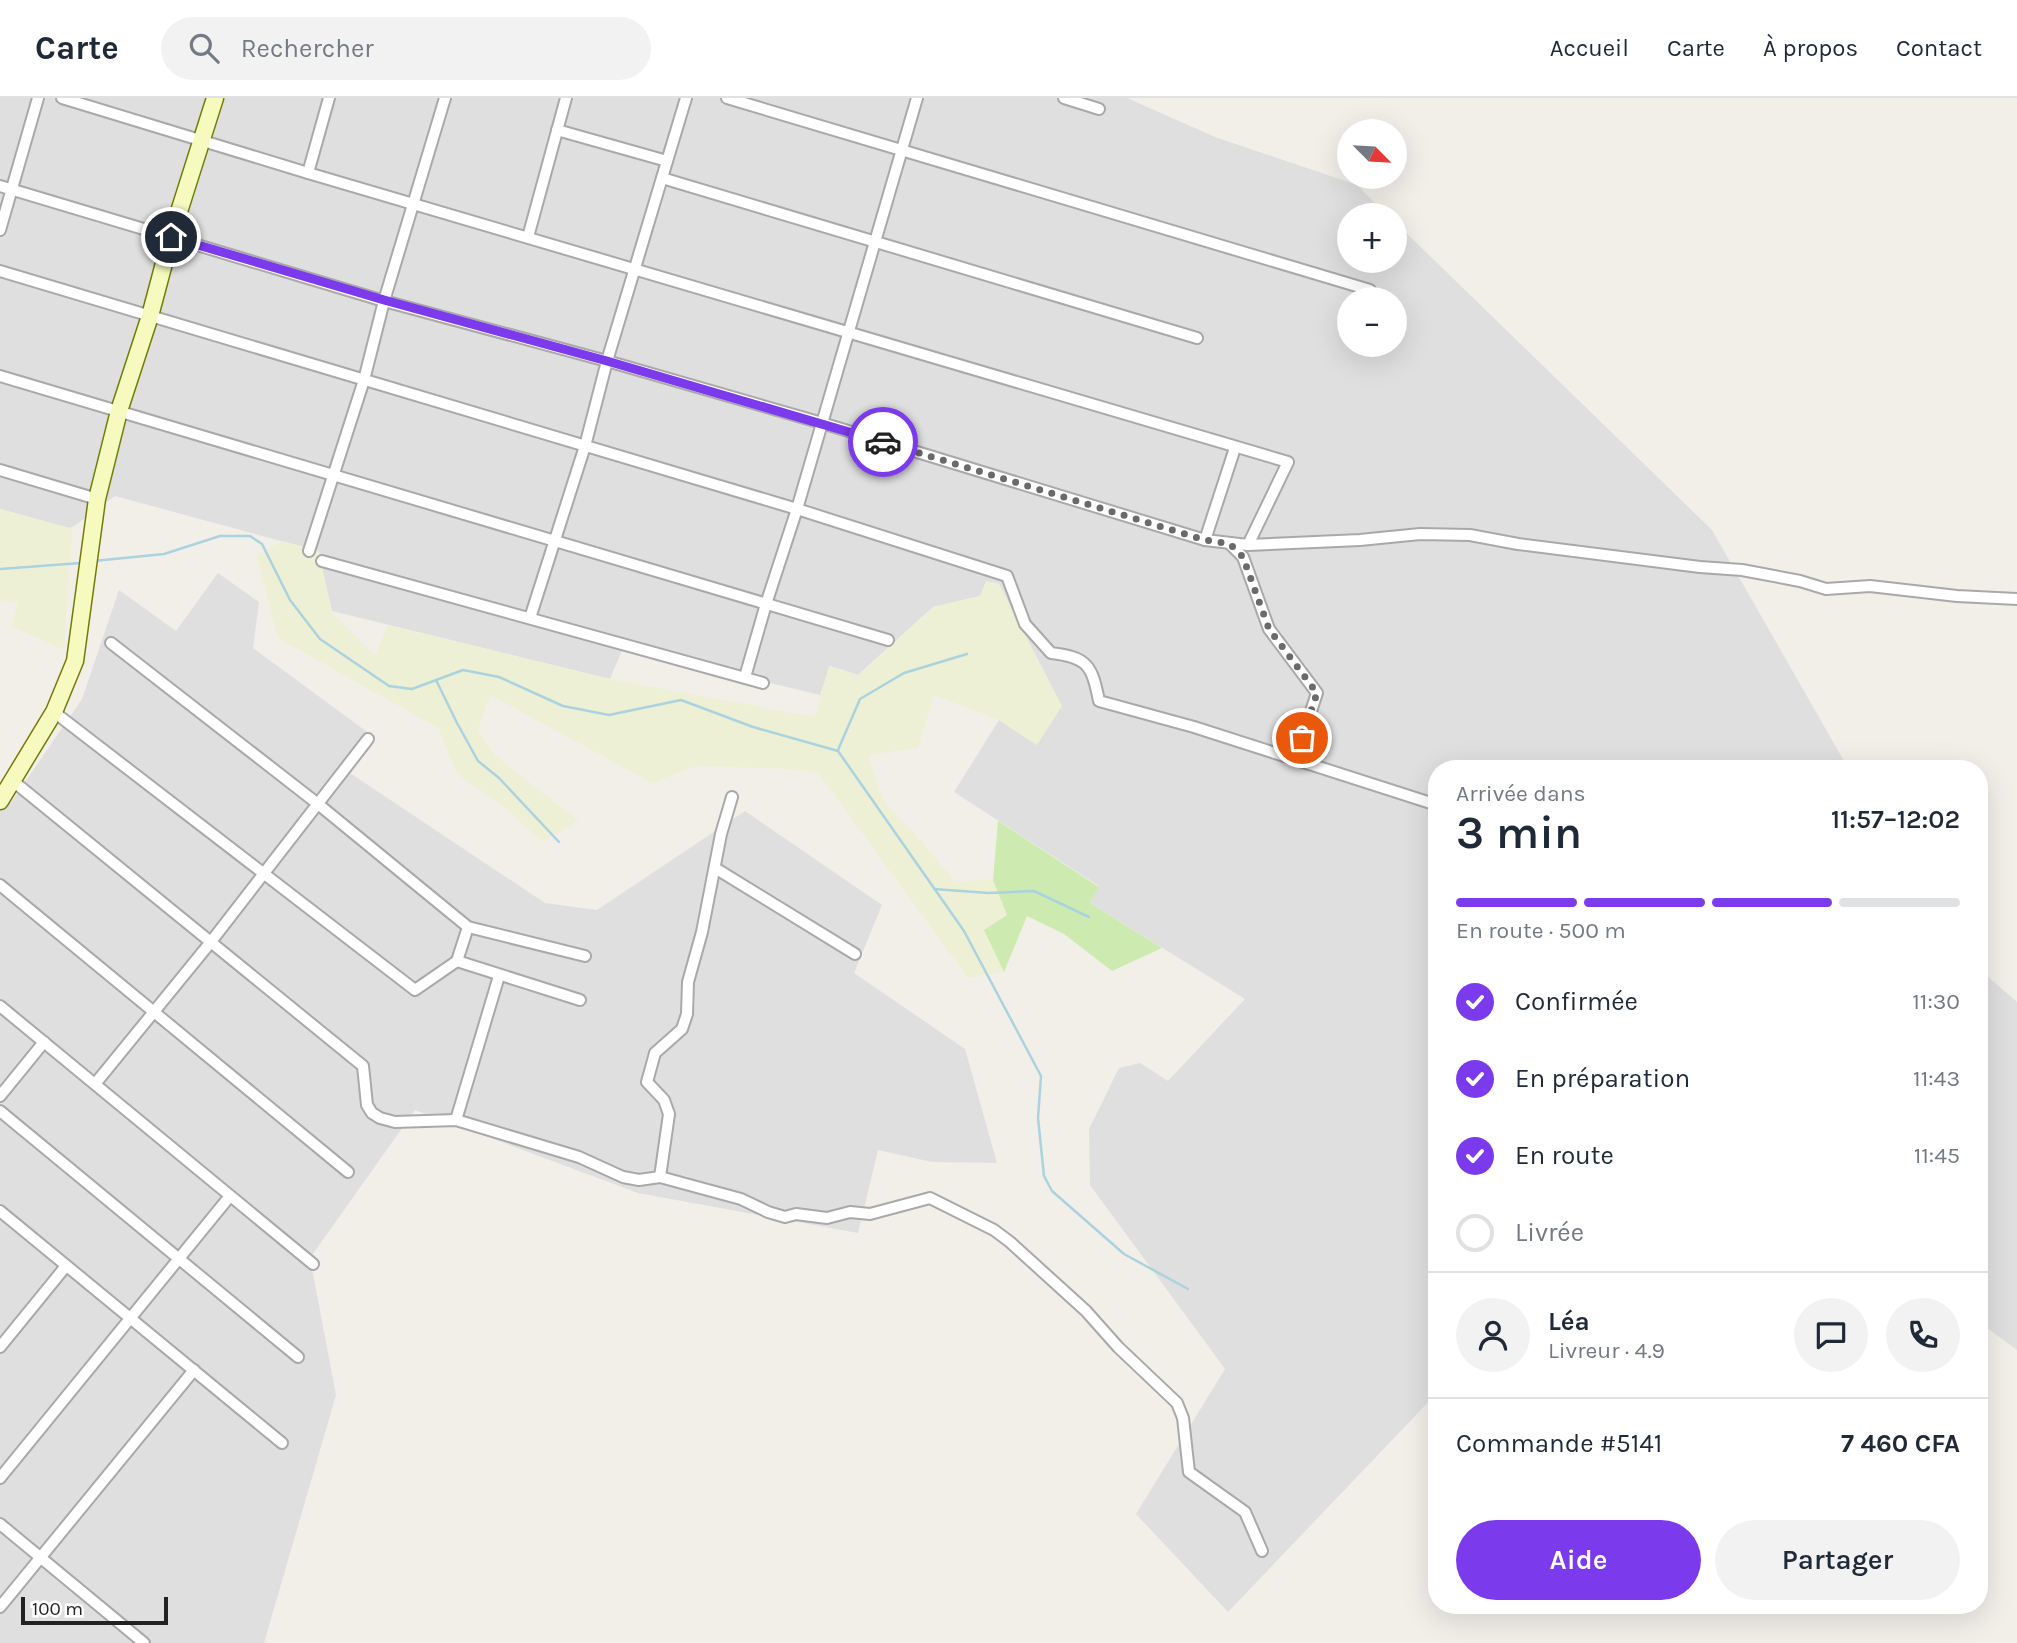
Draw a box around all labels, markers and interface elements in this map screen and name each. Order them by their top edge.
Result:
search box [161,17,651,80]
text: Carte [35,29,119,67]
icon: search [185,29,223,67]
text: Rechercher [241,33,374,64]
text: Accueil [1550,34,1629,62]
text: Carte [1667,34,1725,62]
text: À propos [1763,34,1858,62]
text: Contact [1896,34,1982,62]
north arrow [1337,119,1407,189]
map controls [1337,119,1407,357]
button: + [1337,203,1407,273]
pin [141,207,201,267]
icon: home [152,218,190,256]
button: − [1337,287,1407,357]
courier [848,407,918,477]
icon: car [864,423,902,461]
pin [1272,708,1332,768]
icon: bag [1283,719,1321,757]
text: Arrivée dans [1456,780,1586,807]
text: 11:57–12:02 [1831,804,1960,835]
text: 3 min [1456,806,1582,860]
text: En route · 500 m [1456,917,1626,944]
icon: check [1456,983,1494,1021]
text: Confirmée [1515,986,1638,1017]
text: 11:30 [1912,988,1960,1015]
icon: check [1456,1060,1494,1098]
text: En préparation [1515,1063,1690,1094]
text: 11:43 [1913,1065,1960,1092]
icon: check [1456,1137,1494,1175]
text: En route [1515,1140,1614,1171]
text: 11:45 [1914,1142,1960,1169]
text: Livrée [1515,1217,1584,1248]
button: person [1456,1298,1530,1372]
button: chat [1794,1298,1868,1372]
button: phone [1886,1298,1960,1372]
text: Léa [1548,1306,1590,1337]
text: Livreur · 4.9 [1548,1337,1665,1364]
text: Commande #5141 [1456,1428,1662,1459]
text: 7 460 CFA [1841,1428,1960,1459]
button: Aide [1456,1520,1701,1600]
button: Partager [1715,1520,1960,1600]
scale bar [21,1594,168,1626]
text: 100 m [32,1598,83,1620]

